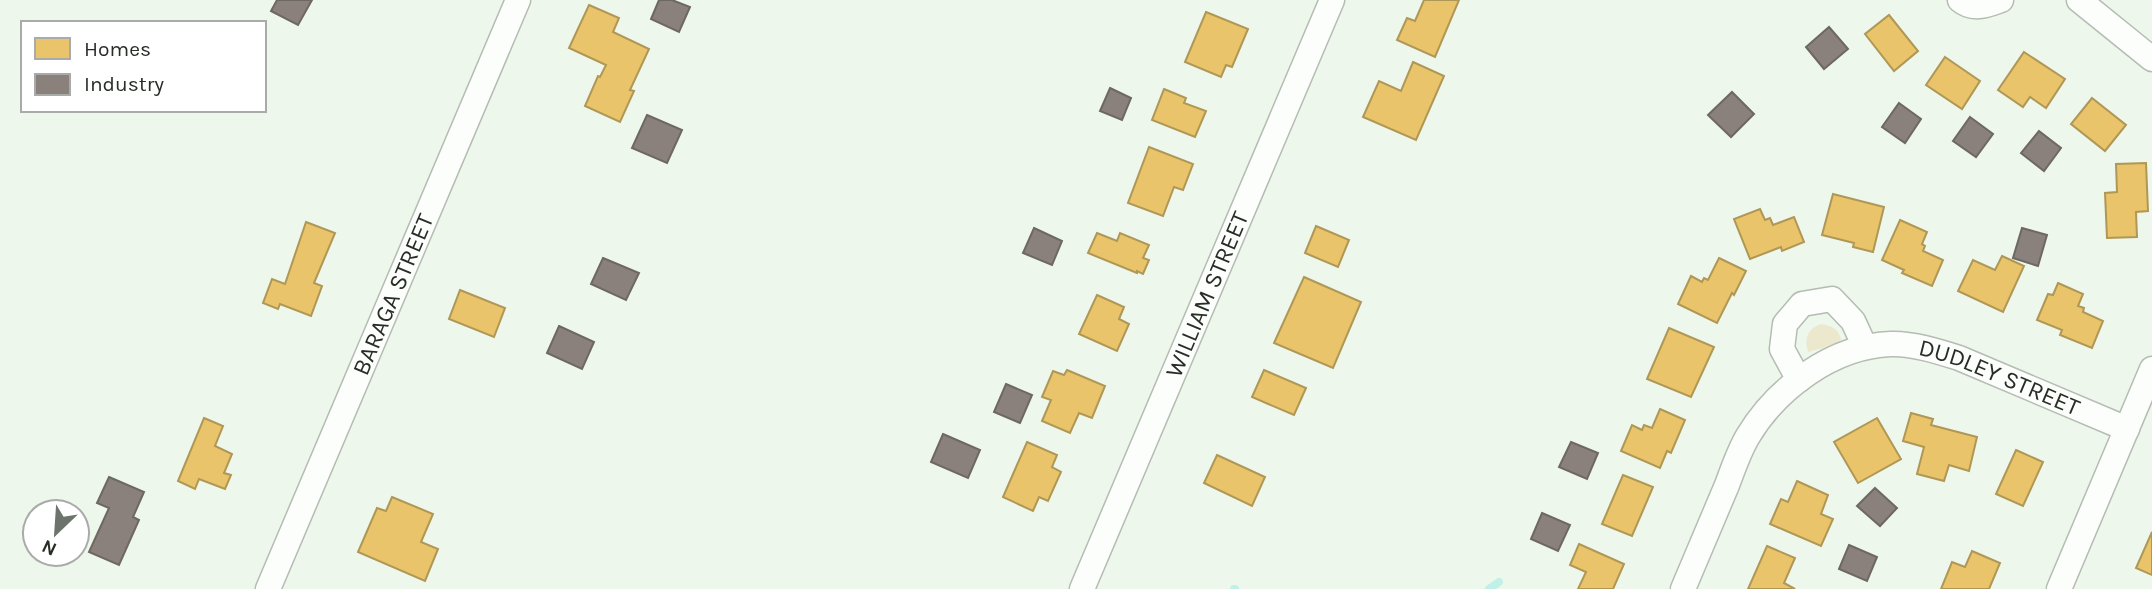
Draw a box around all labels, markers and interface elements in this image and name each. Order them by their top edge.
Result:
legend [21,21,266,112]
text: Homes [84,37,151,61]
text: Industry [84,72,164,96]
street label: WILLIAM STREET [1159,207,1255,382]
street label: BARAGA STREET [346,210,440,379]
street label: DUDLEY STREET [1916,333,2084,421]
north arrow [21,498,91,568]
text: N [38,535,60,560]

